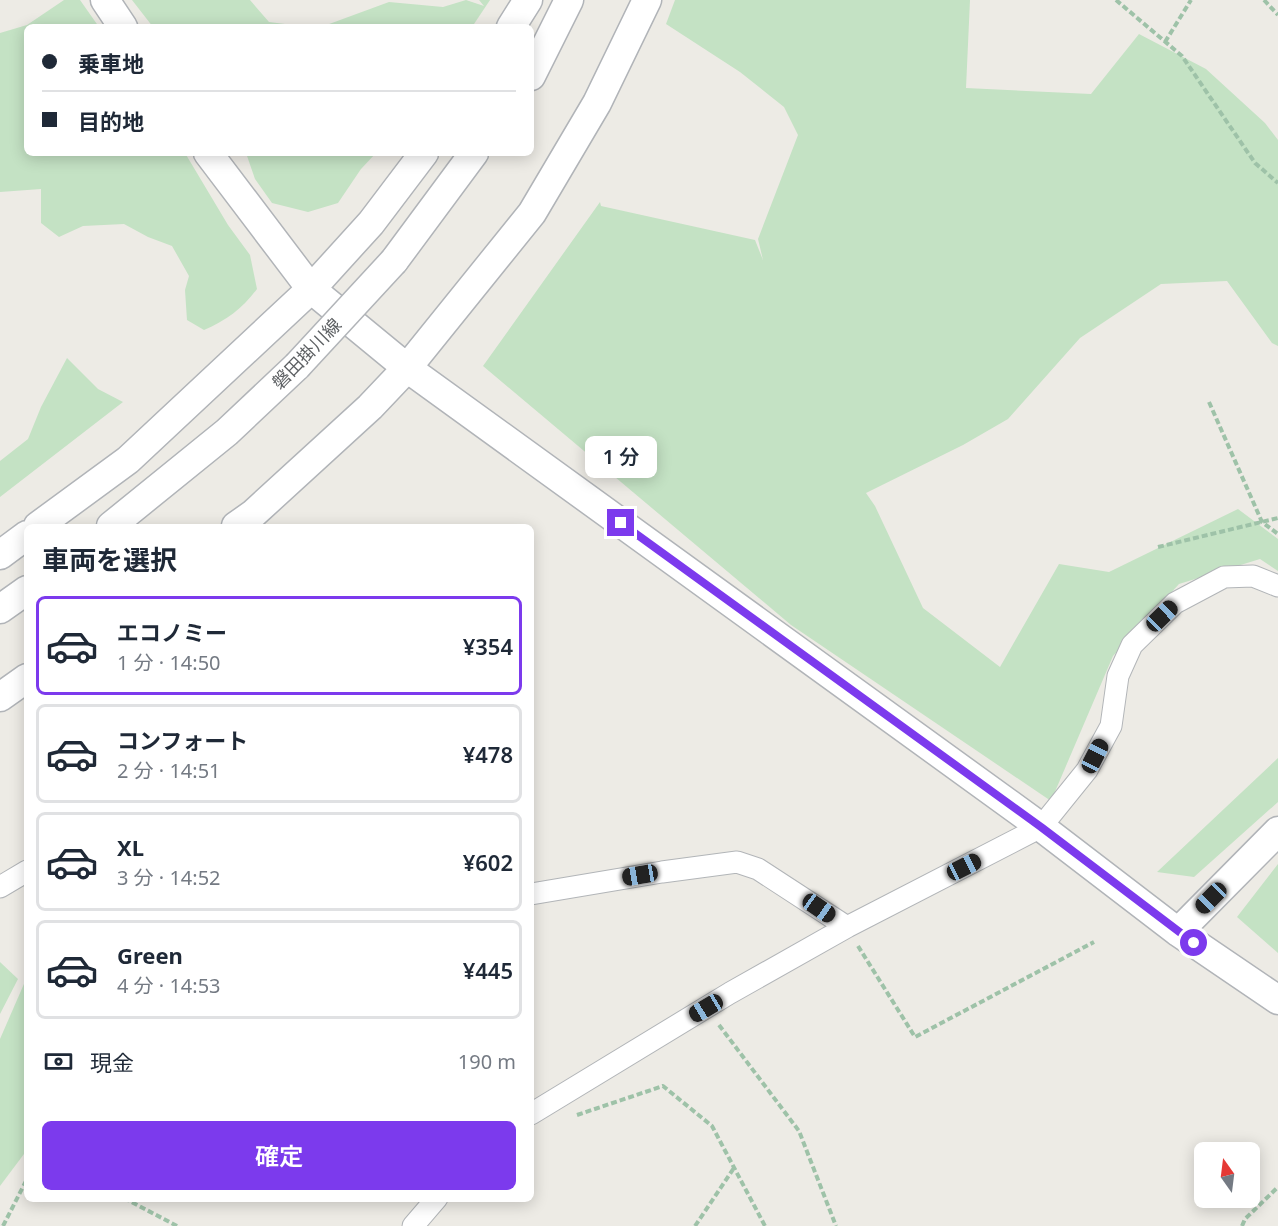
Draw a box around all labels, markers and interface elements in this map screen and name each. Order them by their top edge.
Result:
text: 乗車地 [78,48,144,78]
text: 目的地 [78,106,144,136]
street label: 磐田掛川線 [266,313,346,394]
callout: 1 分 [585,436,657,478]
text: 1 分 [603,443,639,470]
route end [607,509,634,536]
text: 車両を選択 [42,541,177,578]
car [1143,597,1181,635]
text: エコノミー [117,617,227,647]
icon: car [45,619,99,673]
text: ¥354 [463,631,513,661]
text: 1 分 · 14:50 [117,649,221,676]
text: コンフォート [117,725,248,755]
icon: car [45,727,99,781]
car [1079,736,1111,776]
text: ¥478 [463,739,513,769]
text: 2 分 · 14:51 [117,757,221,784]
text: XL [117,832,144,862]
icon: car [45,835,99,889]
text: ¥602 [463,847,513,877]
car [944,851,984,883]
car [621,863,659,887]
text: 3 分 · 14:52 [117,864,221,891]
car [1192,879,1230,917]
car [799,890,839,926]
route start [1180,929,1207,956]
text: Green [117,940,183,970]
icon: car [45,943,99,997]
text: ¥445 [463,955,513,985]
text: 4 分 · 14:53 [117,972,221,999]
car [686,991,726,1025]
icon: cash [42,1045,75,1078]
text: 現金 [90,1047,134,1077]
text: 190 m [458,1048,516,1075]
button: 確定 [42,1121,516,1190]
north arrow [1194,1142,1260,1208]
map controls [1194,1142,1260,1208]

